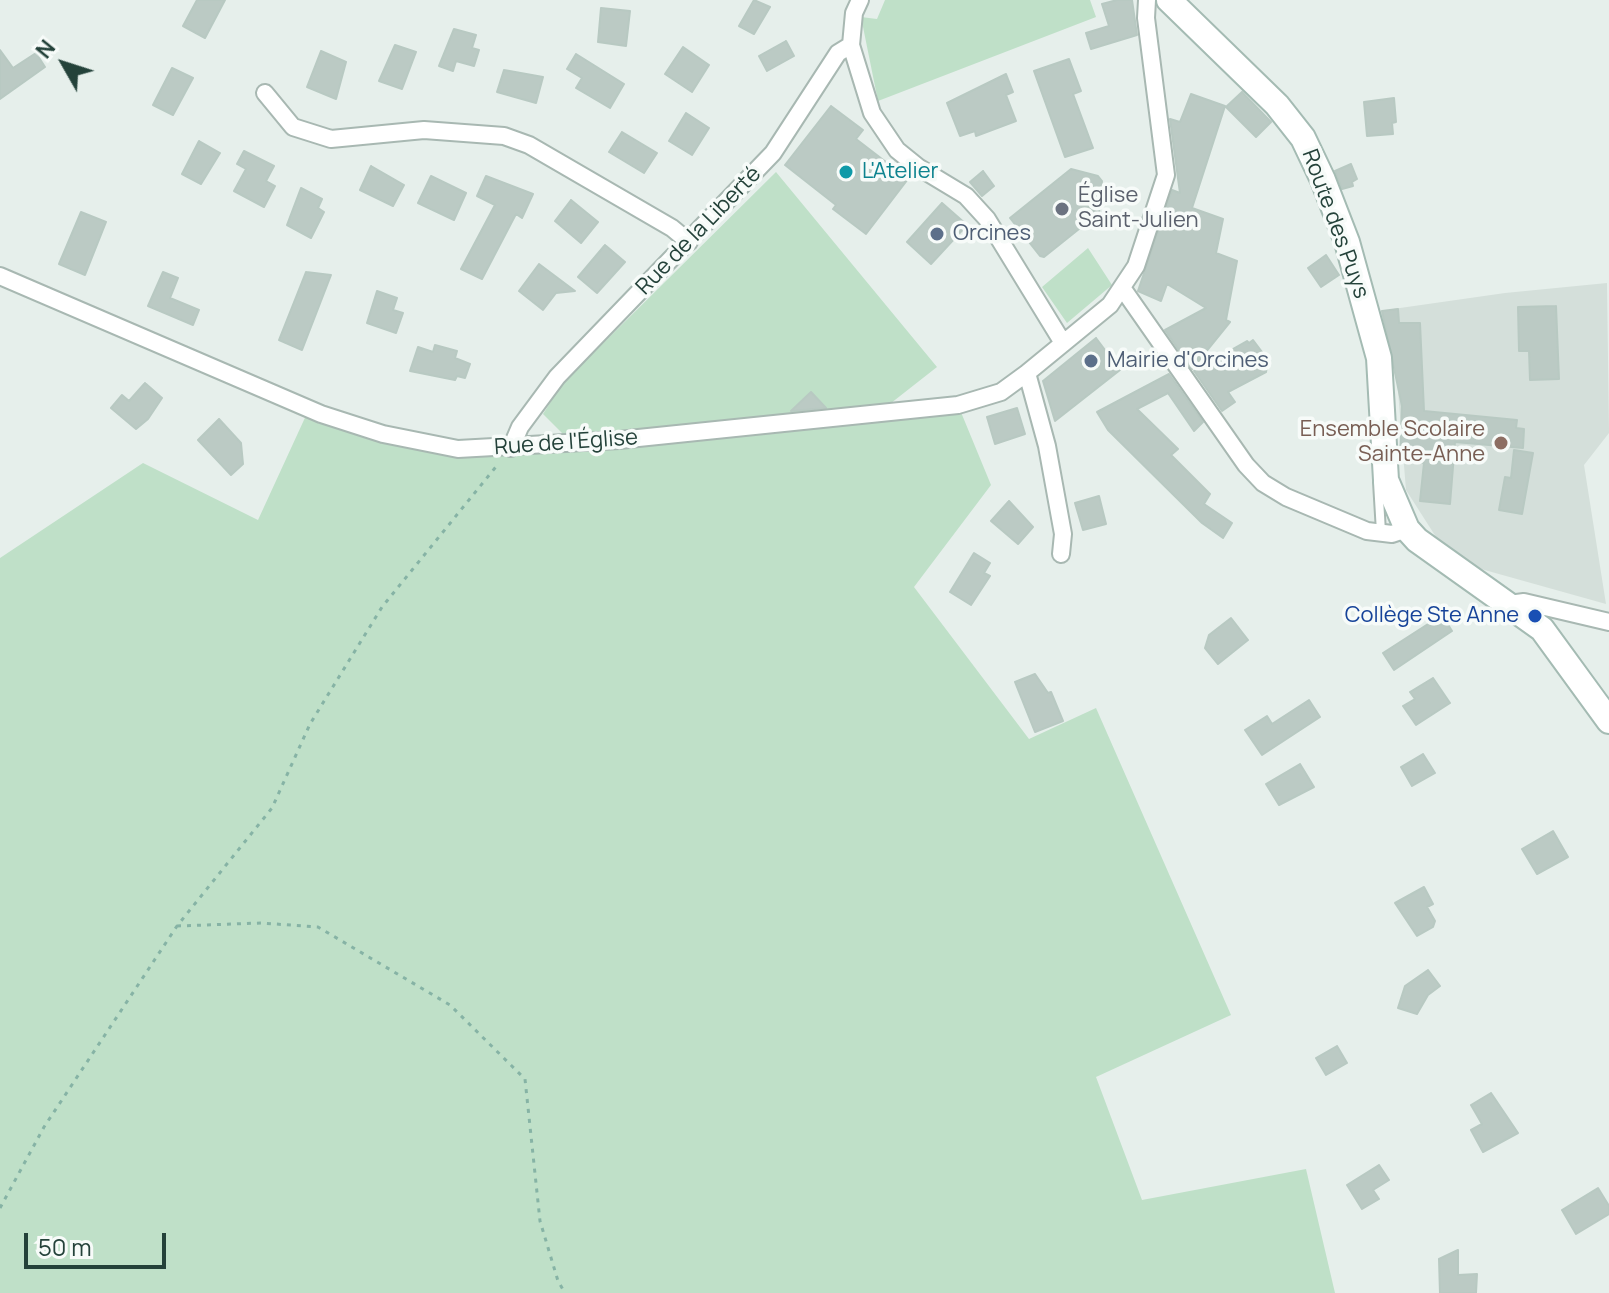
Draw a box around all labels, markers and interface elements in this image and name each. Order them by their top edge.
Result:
north arrow [24,24,104,104]
text: N [29,33,62,64]
street label: Route des Puys [1296,146,1374,302]
place label: L'Atelier [862,159,938,185]
street label: Rue de la Liberté [631,161,767,301]
marker: L'Atelier [837,163,855,181]
place label: Église Saint-Julien [1078,183,1199,234]
marker: Église Saint-Julien [1053,200,1071,218]
place label: Orcines [953,221,1031,247]
marker: Orcines [928,225,946,243]
place label: Mairie d'Orcines [1107,348,1269,374]
marker: Mairie d'Orcines [1082,352,1100,370]
place label: Ensemble Scolaire Sainte-Anne [1300,417,1485,468]
street label: Rue de l'Église [493,425,639,461]
marker: Ensemble Scolaire Sainte-Anne [1492,434,1510,452]
place label: Collège Ste Anne [1345,603,1519,629]
marker: Collège Ste Anne [1526,607,1544,625]
scale bar [28,1217,170,1267]
text: 50 m [38,1230,92,1263]

